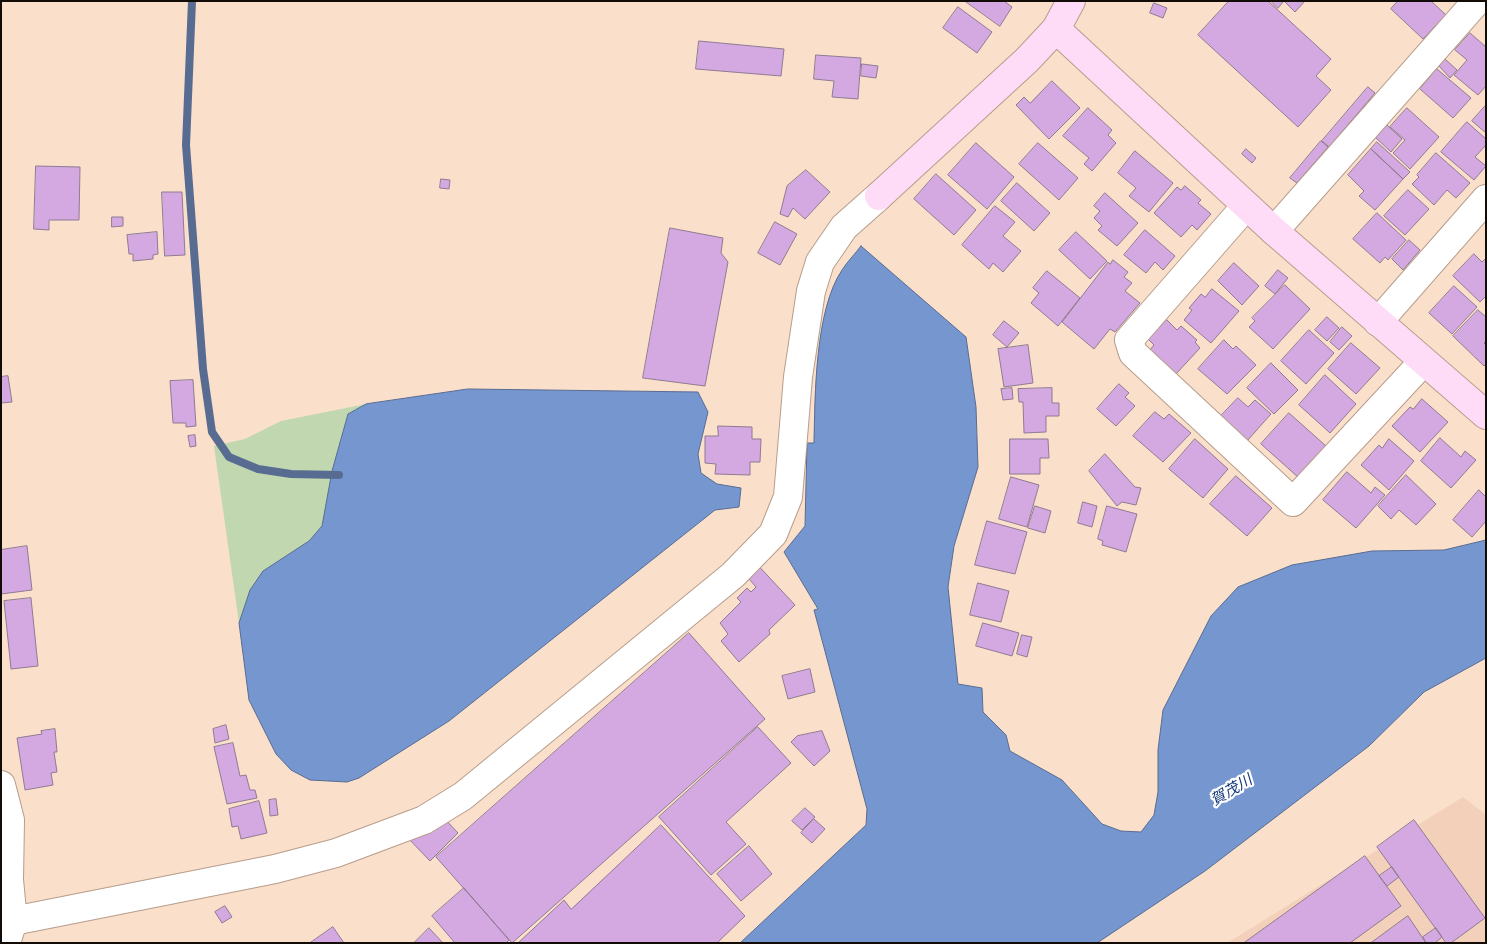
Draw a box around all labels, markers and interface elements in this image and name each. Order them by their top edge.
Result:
water label: 賀茂川 [1208,772,1256,810]

